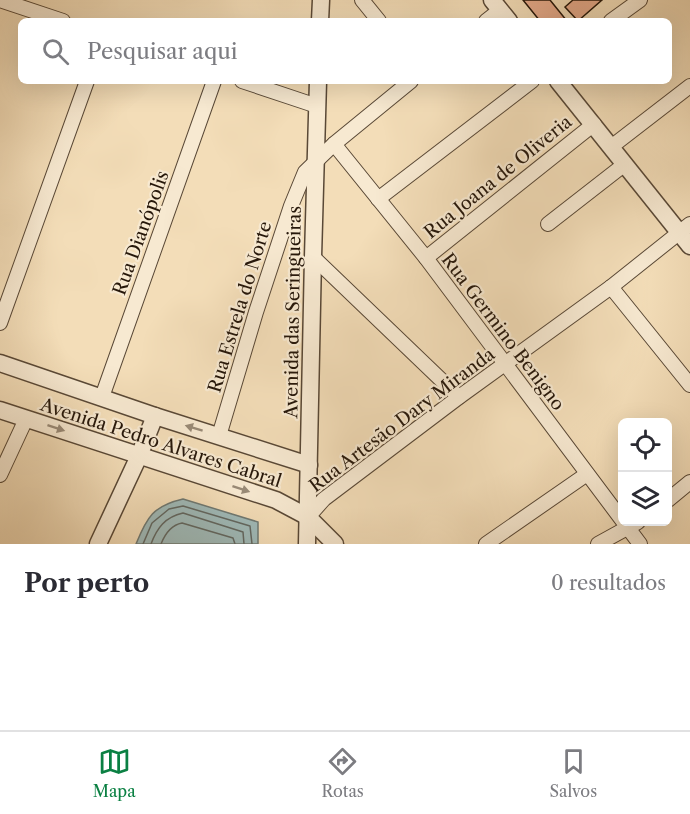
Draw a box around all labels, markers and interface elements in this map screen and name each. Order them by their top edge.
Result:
search box [18,18,672,84]
icon: search [39,35,72,68]
text: Pesquisar aqui [87,38,237,65]
street label: Rua Joana de Oliveria [420,110,577,243]
street label: Rua Dianópolis [108,168,174,298]
street label: Avenida das Seringueiras [280,206,306,419]
street label: Rua Estrela do Norte [203,219,277,395]
street label: Rua Germino Benigno [437,249,569,415]
street label: Rua Artesão Dary Miranda [305,343,499,497]
street label: Avenida Pedro Alvares Cabral [37,393,284,492]
map controls [618,418,672,526]
button: locate [618,418,672,472]
one-way arrow [185,423,203,432]
one-way arrow [47,424,65,434]
button: layers [618,472,672,526]
one-way arrow [232,485,250,494]
text: Por perto [24,567,149,599]
text: 0 resultados [551,571,666,595]
tab: Mapa [93,745,136,801]
tab: Rotas [321,745,364,801]
tab: Salvos [550,745,597,801]

